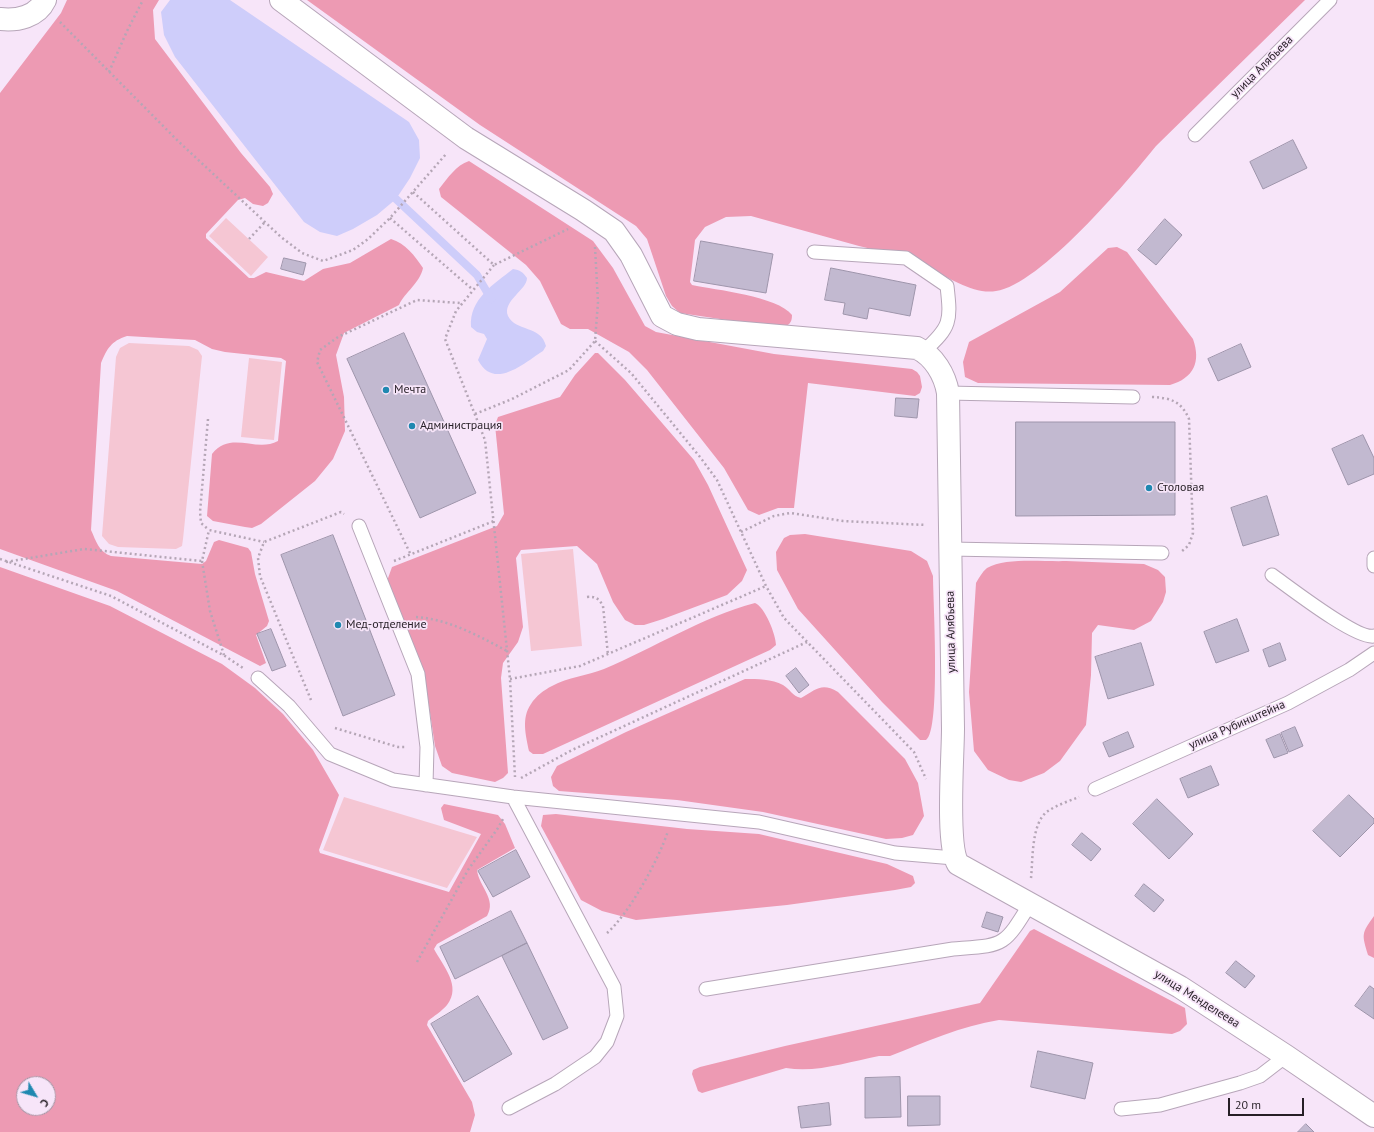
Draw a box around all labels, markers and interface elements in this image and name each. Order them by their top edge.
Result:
street label: улица Алябьева [1228,33,1296,101]
place label: Мечта [394,383,426,397]
marker: Мечта [381,385,391,395]
place label: Администрация [420,419,502,433]
marker: Администрация [407,421,417,431]
place label: Столовая [1157,481,1204,495]
marker: Столовая [1144,483,1154,493]
street label: улица Алябьева [943,591,959,673]
place label: Мед-отделение [346,618,426,632]
marker: Мед-отделение [333,620,343,630]
street label: улица Рубинштейна [1187,697,1287,753]
street label: улица Менделеева [1152,967,1242,1031]
north arrow [16,1076,56,1116]
scale bar [1230,1090,1306,1116]
text: С [37,1096,52,1110]
text: 20 m [1235,1097,1261,1112]

